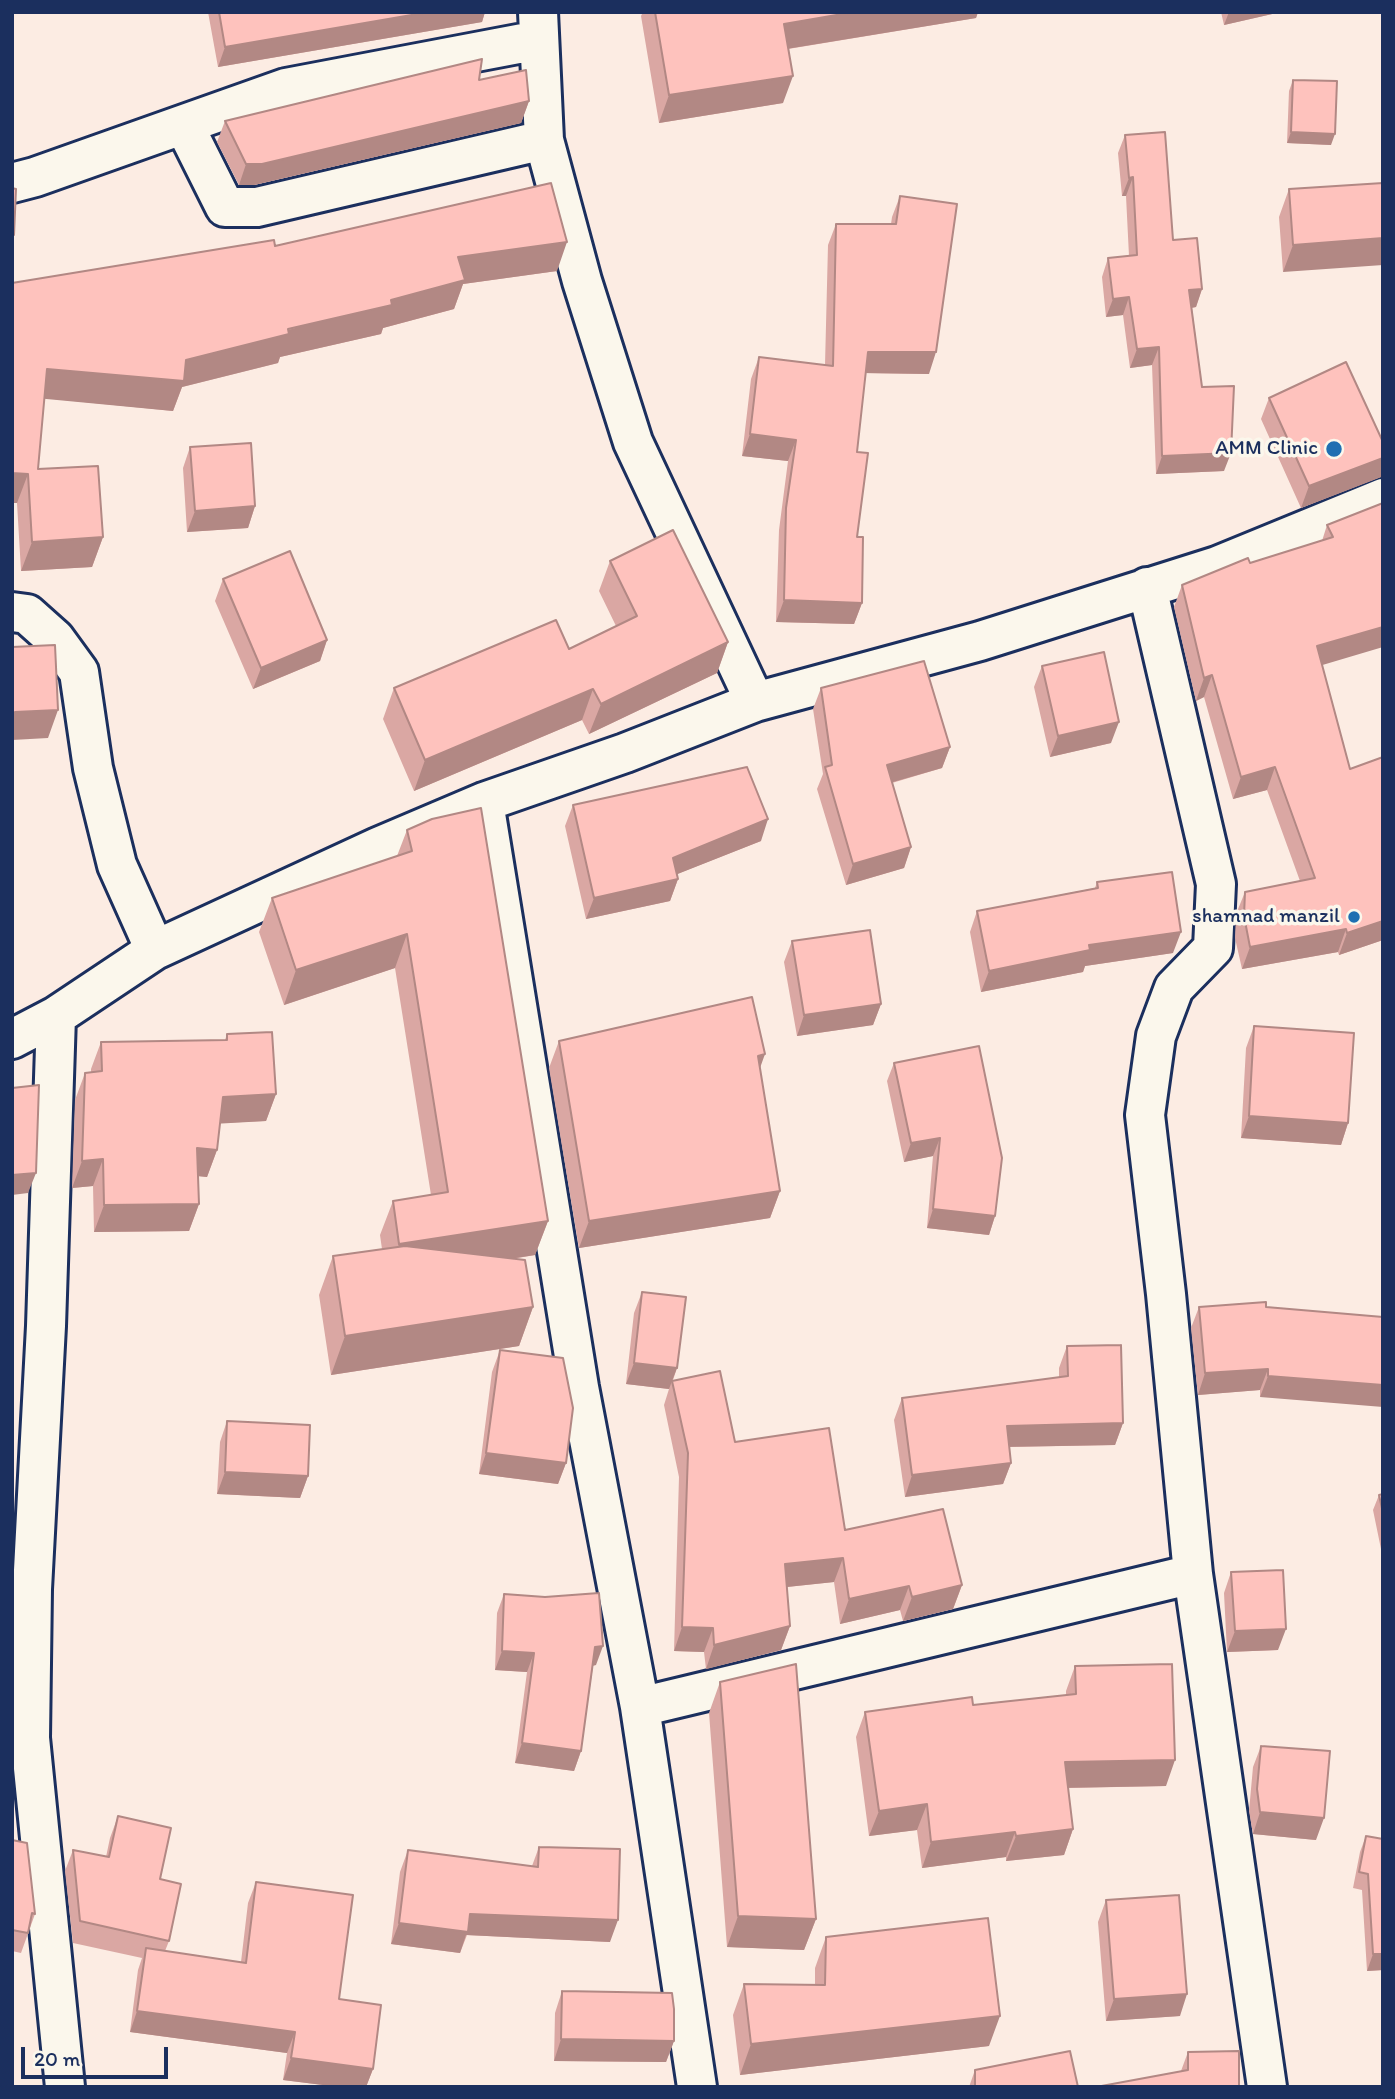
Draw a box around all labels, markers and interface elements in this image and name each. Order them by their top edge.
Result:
place label: AMM Clinic [1215,436,1318,462]
marker: AMM Clinic [1324,439,1344,459]
place label: shamnad manzil [1192,904,1340,930]
marker: shamnad manzil [1346,909,1362,925]
scale bar [24,2032,172,2076]
text: 20 m [34,2046,80,2071]

